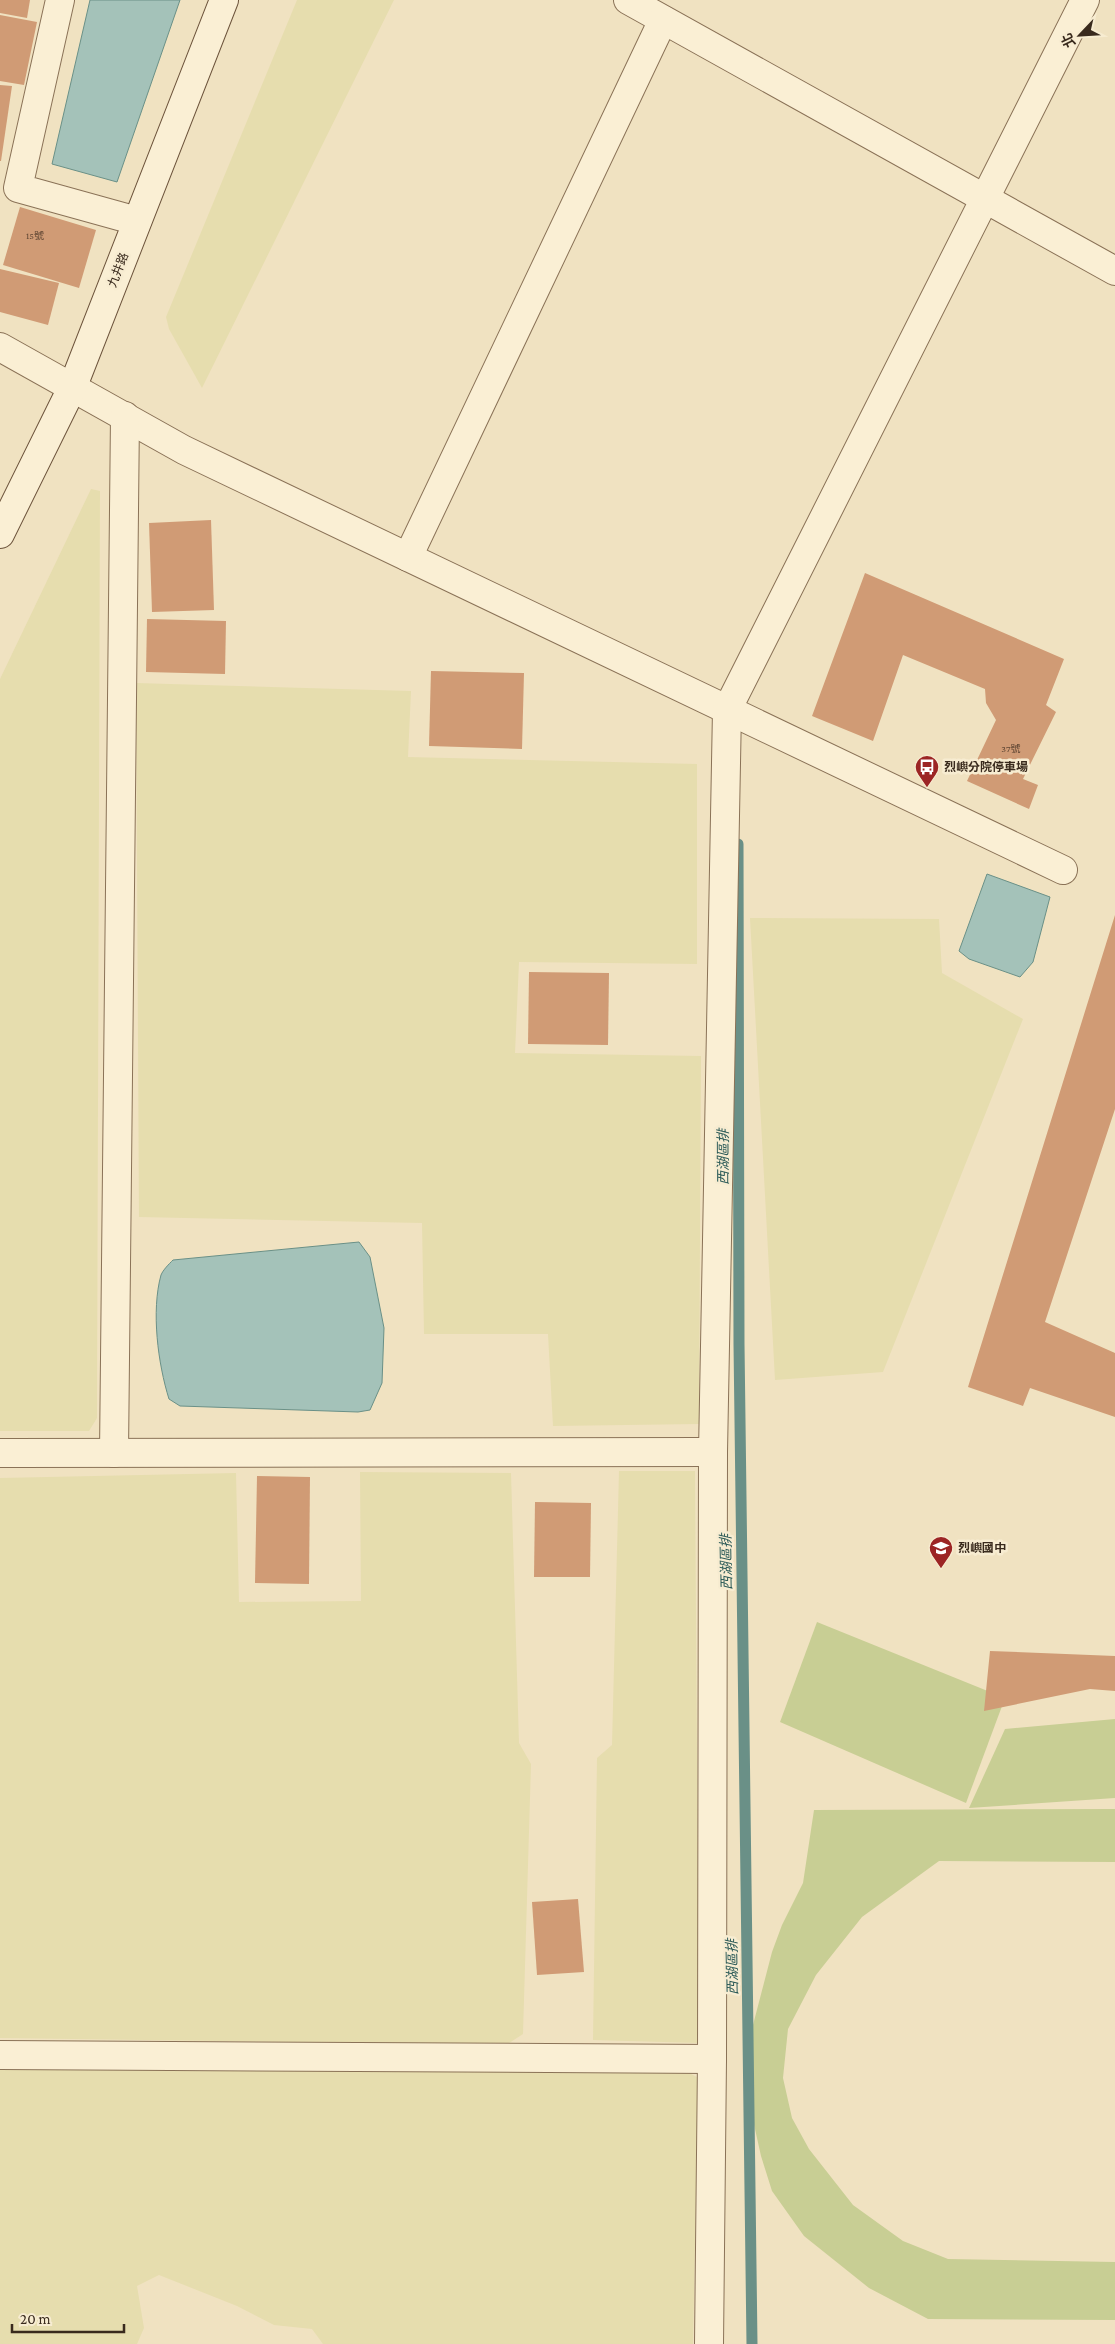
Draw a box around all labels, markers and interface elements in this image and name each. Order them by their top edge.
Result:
north arrow [1055,10,1105,60]
text: 北 [1058,31,1078,50]
house number: 15號 [26,230,44,241]
street label: 九井路 [105,251,131,289]
house number: 37號 [1001,743,1021,754]
bus stop icon: 烈嶼分院停車場 [914,754,940,788]
place label: 烈嶼分院停車場 [944,760,1028,774]
water label: 西湖區排 [715,1127,731,1185]
water label: 西湖區排 [717,1532,734,1590]
school or university icon: 烈嶼國中 [928,1535,954,1569]
place label: 烈嶼國中 [958,1541,1006,1555]
water label: 西湖區排 [723,1937,740,1995]
scale bar [12,2302,125,2334]
text: 20 m [20,2311,51,2327]

